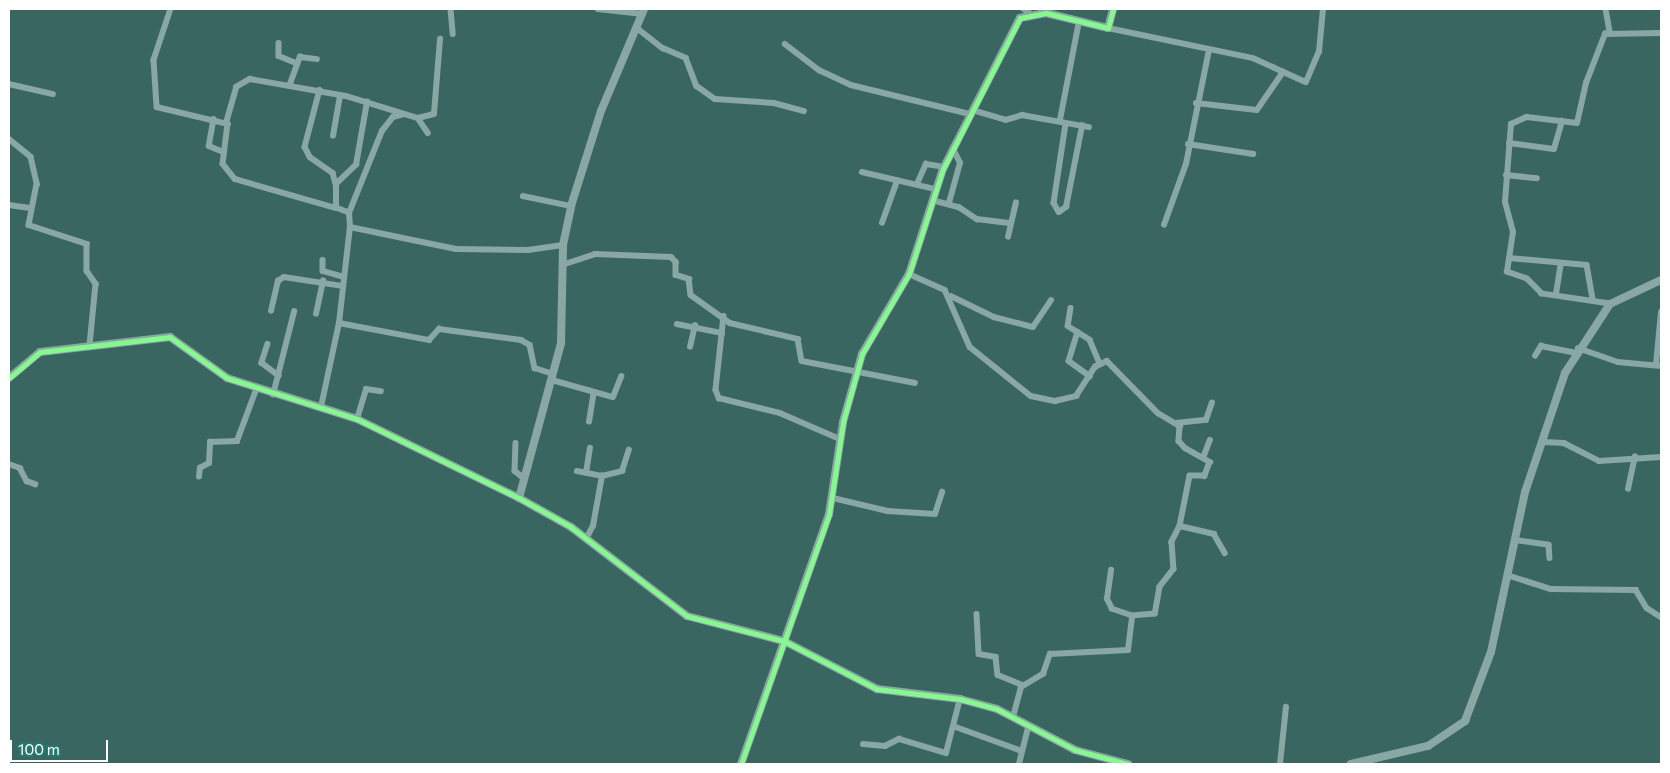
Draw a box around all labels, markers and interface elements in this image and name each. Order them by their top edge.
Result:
scale bar [12,730,110,762]
text: 100 m [18,740,60,758]

